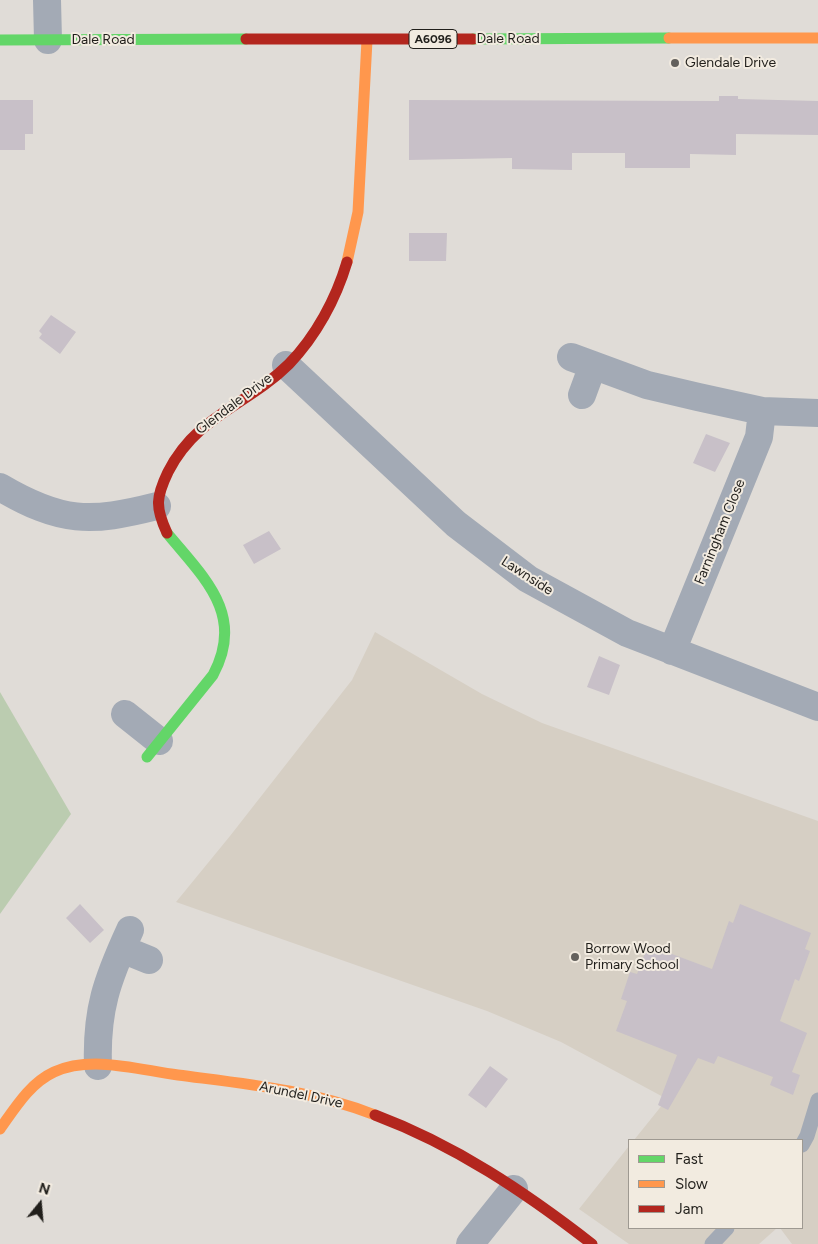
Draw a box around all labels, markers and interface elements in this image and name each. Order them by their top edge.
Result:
road number: A6096 [409,30,457,48]
street label: Dale Road [476,31,540,47]
street label: Dale Road [71,32,135,48]
place label: Glendale Drive [685,55,776,71]
marker: Glendale Drive [669,57,681,69]
street label: Glendale Drive [193,370,275,438]
street label: Farningham Close [691,477,749,587]
street label: Lawnside [498,553,556,599]
place label: Borrow Wood Primary School [585,941,679,974]
marker: Borrow Wood Primary School [569,951,581,963]
street label: Arundel Drive [258,1078,344,1112]
legend [628,1139,803,1229]
text: Fast [675,1150,703,1168]
text: Slow [675,1175,708,1193]
north arrow [15,1179,65,1229]
text: N [37,1179,52,1199]
text: Jam [675,1200,703,1218]

